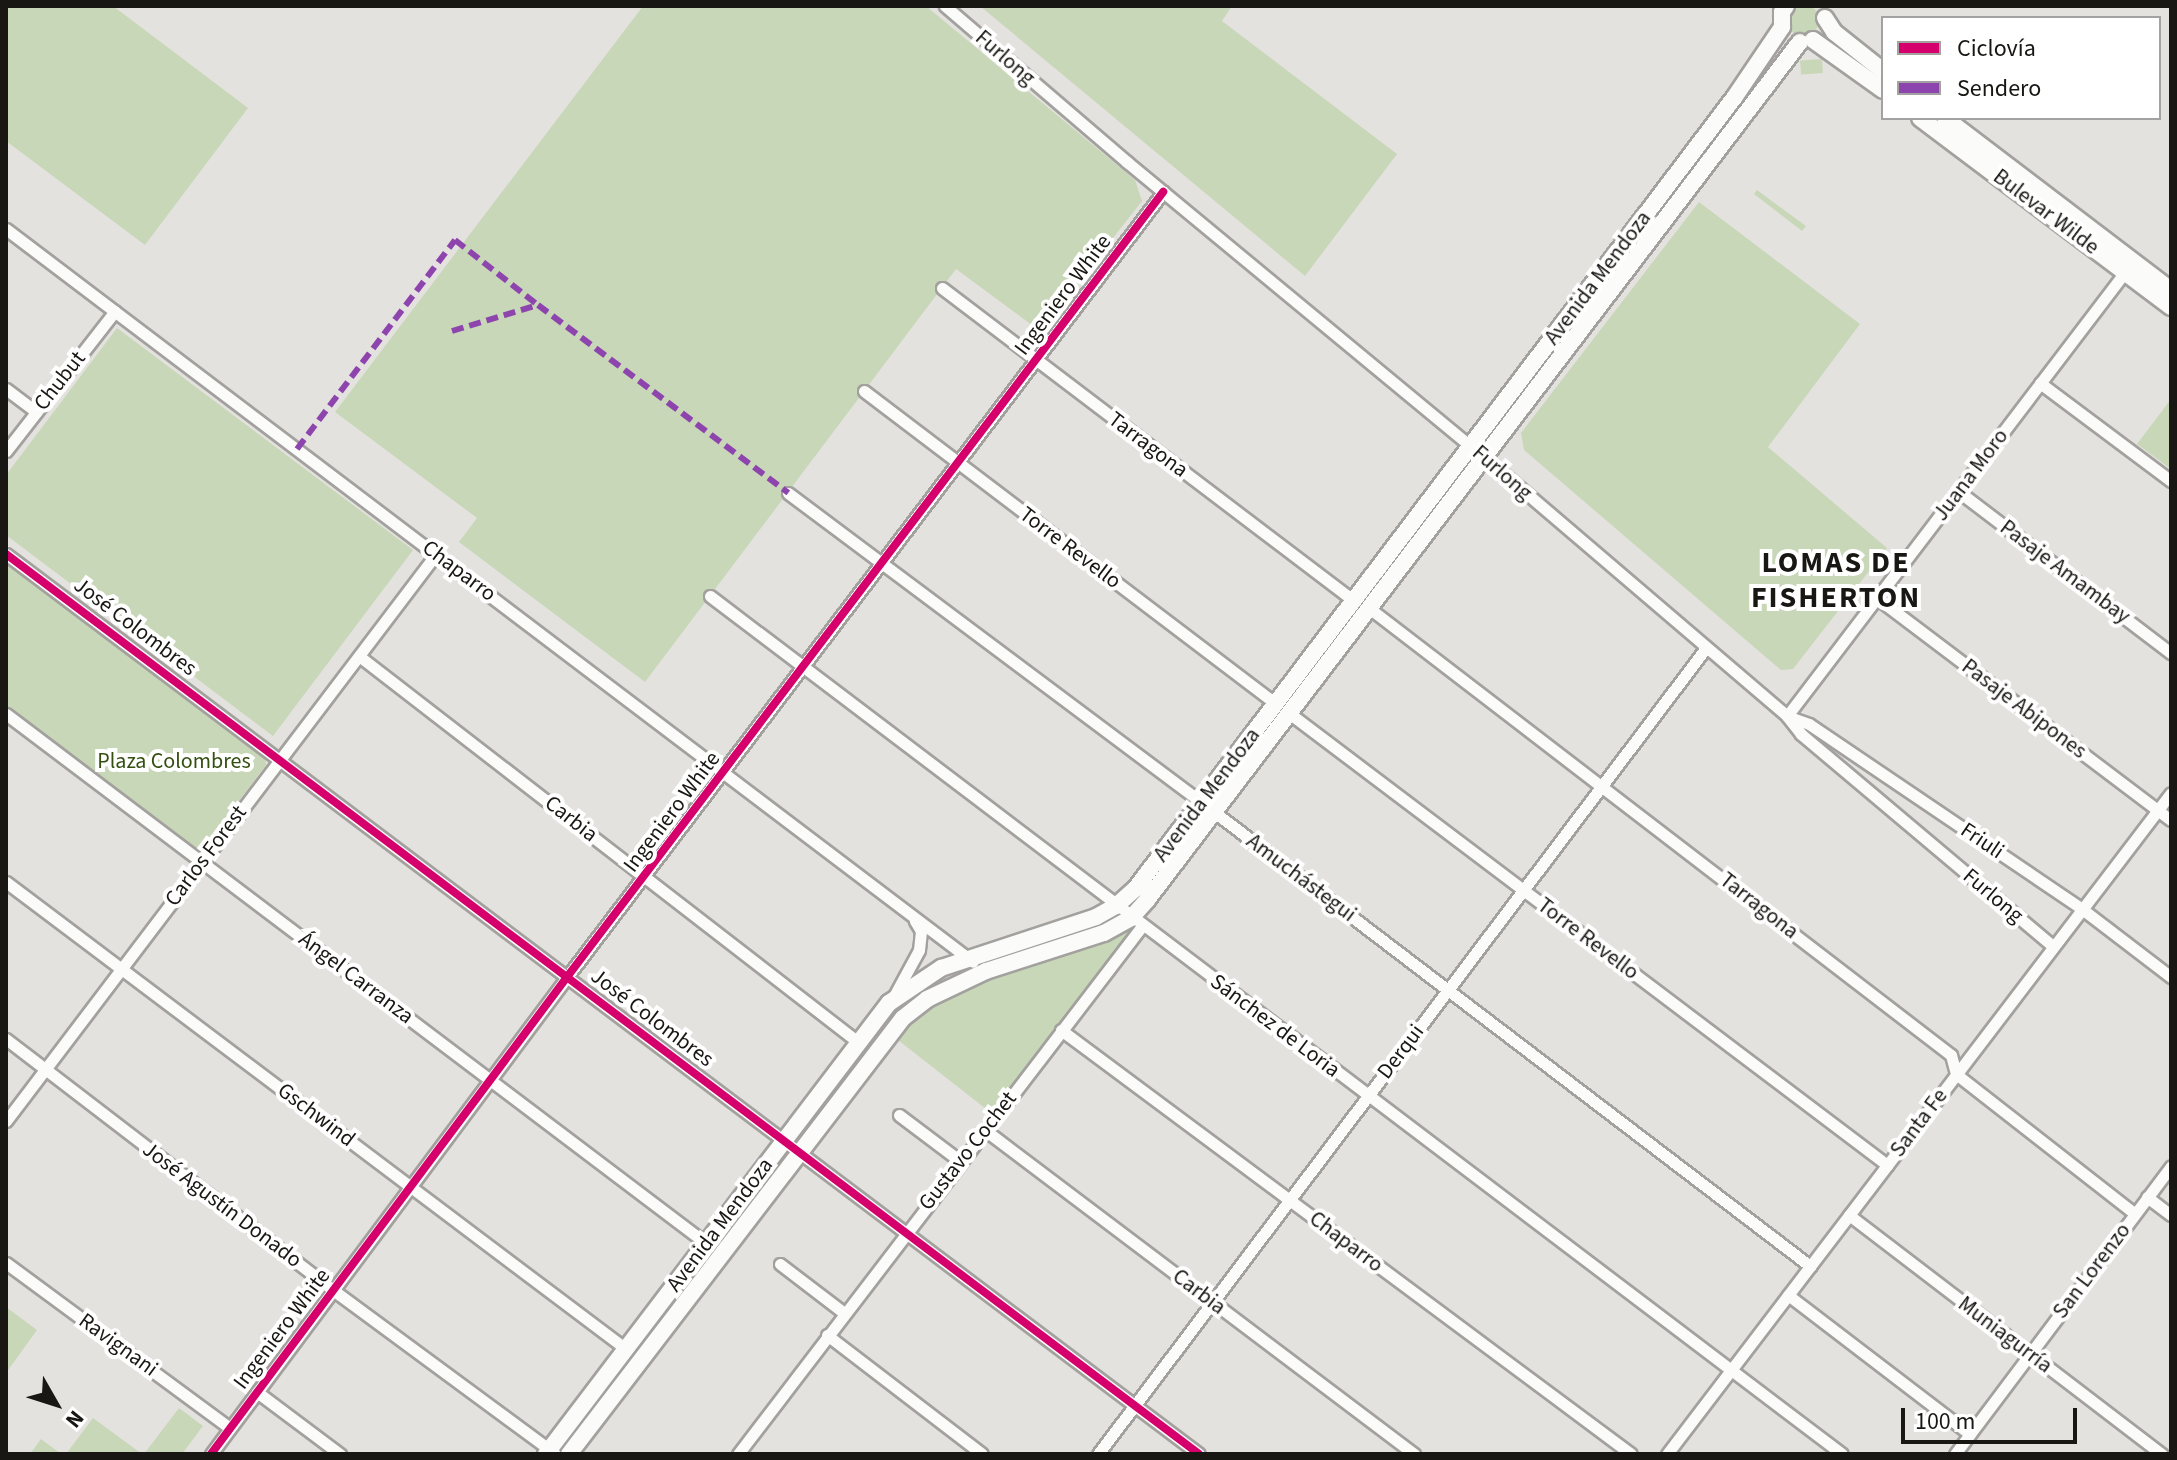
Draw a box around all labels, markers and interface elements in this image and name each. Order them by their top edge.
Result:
legend [1881,16,2161,120]
street label: Furlong [970,25,1040,91]
text: Ciclovía [1957,31,2036,66]
text: Sendero [1957,71,2041,106]
street label: Bulevar Wilde [1988,164,2104,260]
street label: Avenida Mendoza [1539,206,1657,350]
street label: Ingeniero White [1009,229,1117,361]
street label: Chubut [29,346,91,416]
street label: Tarragona [1103,406,1193,484]
street label: Juana Moro [1928,424,2014,526]
street label: Furlong [1467,440,1537,506]
street label: Torre Revello [1014,501,1126,595]
street label: Pasaje Amambay [1995,514,2135,630]
street label: Chaparro [417,535,501,607]
district label: LOMAS DE FISHERTON [1751,545,1921,616]
street label: José Colombres [68,572,202,682]
street label: Pasaje Abipones [1956,653,2092,765]
street label: Avenida Mendoza [1148,723,1266,867]
street label: Ingeniero White [618,746,726,878]
park label: Plaza Colombres [97,749,251,775]
street label: Carbia [539,790,603,848]
street label: Carlos Forest [160,800,252,912]
street label: Friuli [1955,817,2009,865]
street label: Amuchástegui [1241,828,1361,928]
street label: Furlong [1957,863,2029,929]
street label: Tarragona [1714,867,1804,945]
street label: Torre Revello [1532,892,1644,986]
street label: Ángel Carranza [293,926,419,1030]
street label: José Colombres [585,963,719,1073]
street label: Sánchez de Loria [1205,969,1345,1083]
street label: Derqui [1372,1020,1430,1084]
street label: Gschwind [272,1077,360,1153]
street label: Santa Fe [1885,1084,1953,1162]
street label: Gustavo Cochet [913,1086,1023,1216]
street label: José Agustín Donado [137,1136,307,1274]
street label: Avenida Mendoza [661,1153,779,1297]
street label: Chaparro [1304,1206,1388,1278]
street label: San Lorenzo [2047,1218,2137,1324]
street label: Ingeniero White [228,1263,336,1395]
street label: Carbia [1167,1263,1231,1321]
street label: Muniagurría [1953,1291,2057,1379]
street label: Ravignani [73,1308,163,1382]
north arrow [16,1364,96,1444]
scale bar [1905,1392,2081,1442]
text: N [58,1403,92,1435]
text: 100 m [1915,1404,1975,1439]

